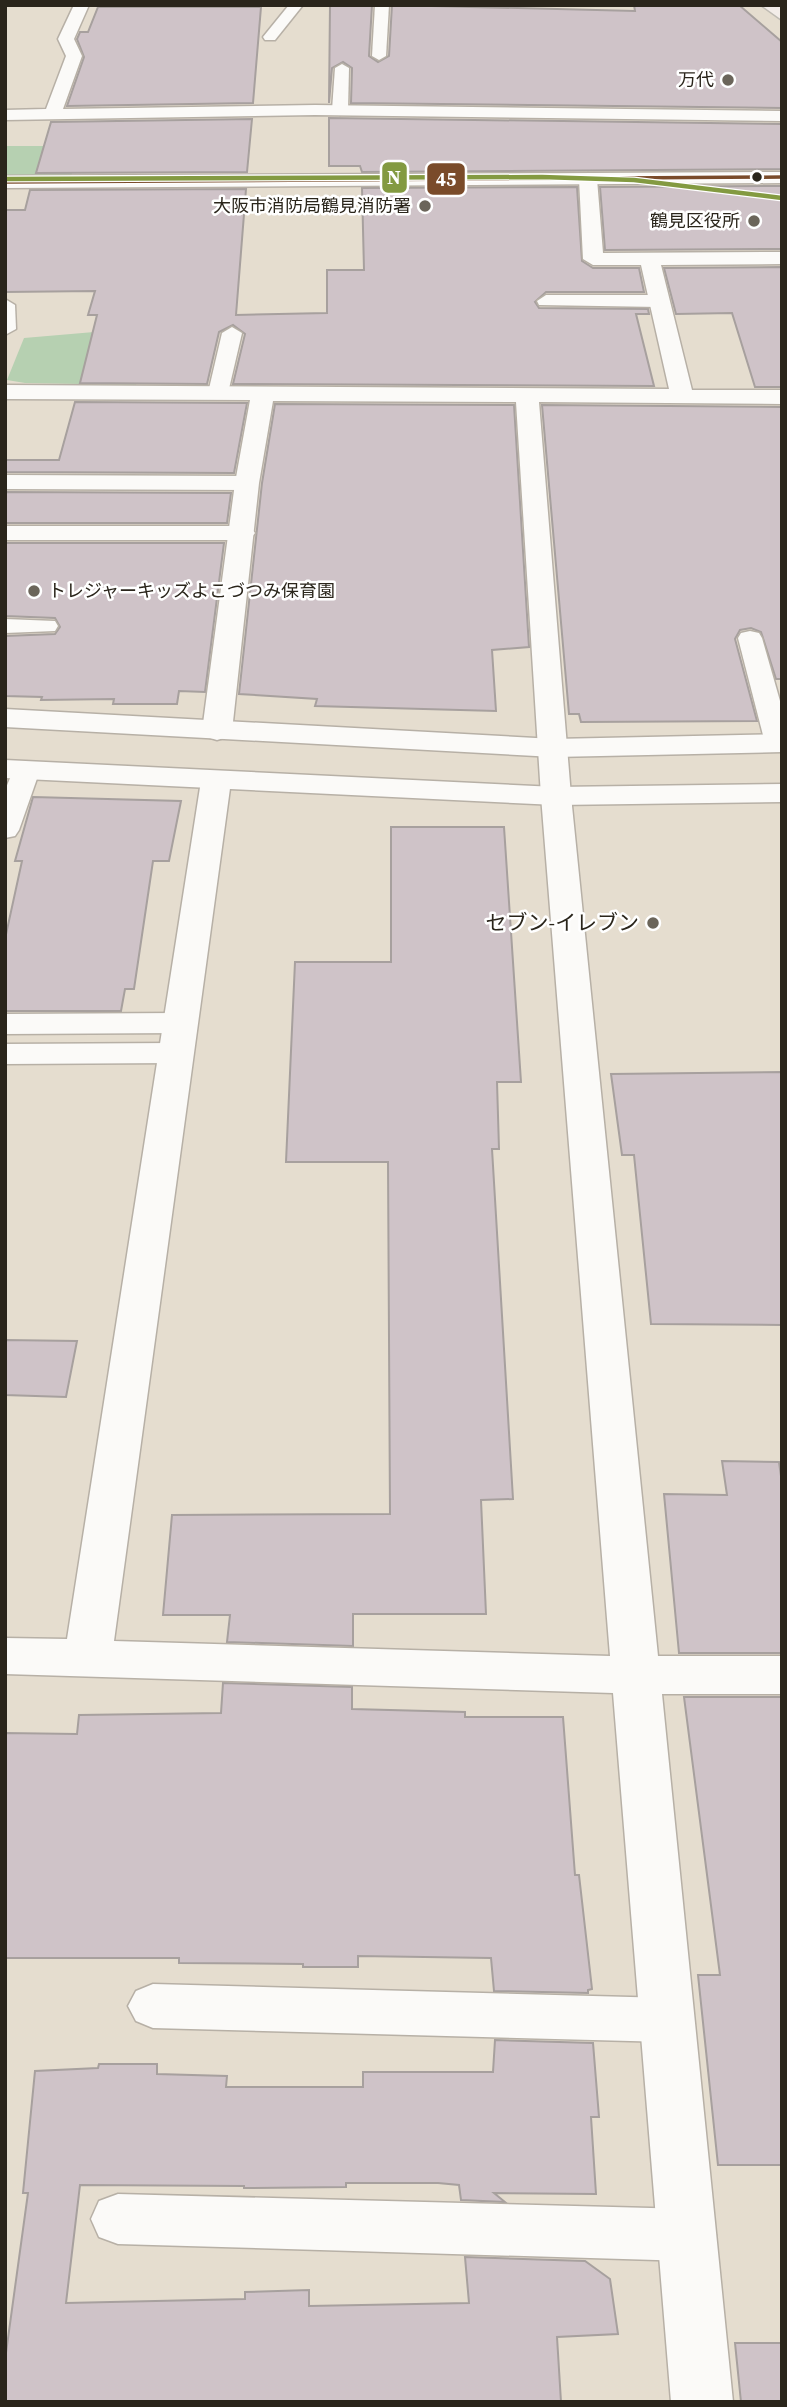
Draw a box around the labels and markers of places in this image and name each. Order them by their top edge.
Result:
place label: 万代 [678,67,714,92]
marker: 万代 [720,72,736,88]
unlabelled marker [750,170,764,184]
place label: 大阪市消防局鶴見消防署 [213,193,411,218]
marker: 大阪市消防局鶴見消防署 [417,198,433,214]
place label: 鶴見区役所 [650,208,740,233]
marker: 鶴見区役所 [746,213,762,229]
place label: トレジャーキッズよこづつみ保育園 [48,578,335,603]
marker: トレジャーキッズよこづつみ保育園 [26,583,42,599]
place label: セブン-イレブン [485,908,639,937]
marker: セブン-イレブン [645,915,661,931]

